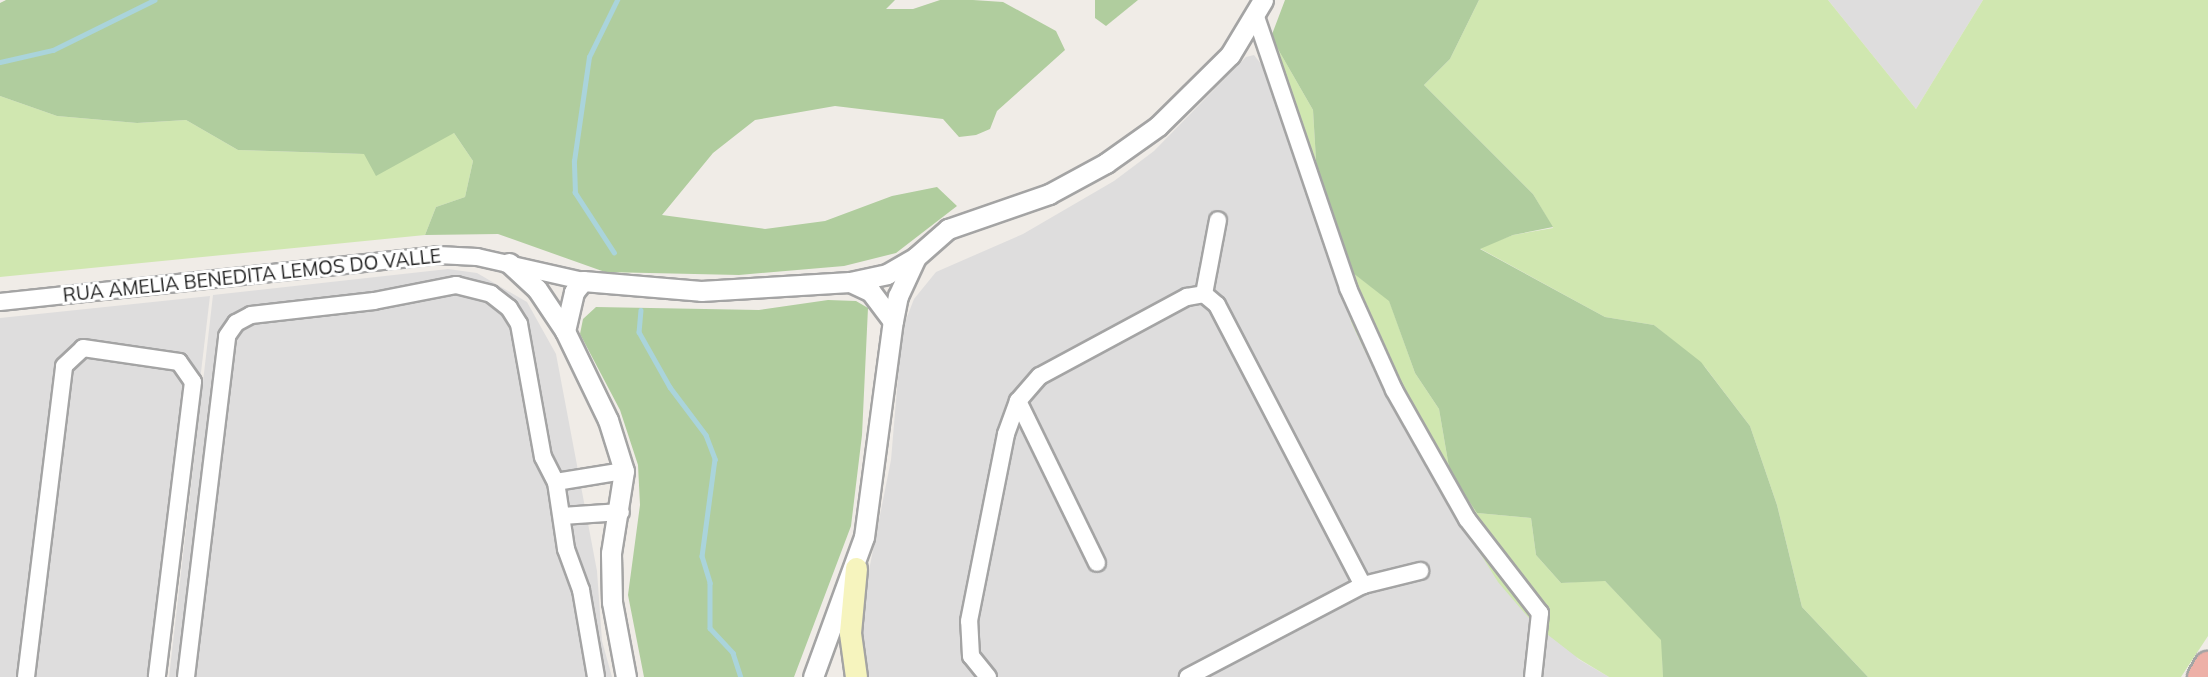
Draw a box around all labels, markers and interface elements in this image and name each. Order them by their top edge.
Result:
street label: RUA AMELIA BENEDITA LEMOS DO VALLE [62,245,442,307]

